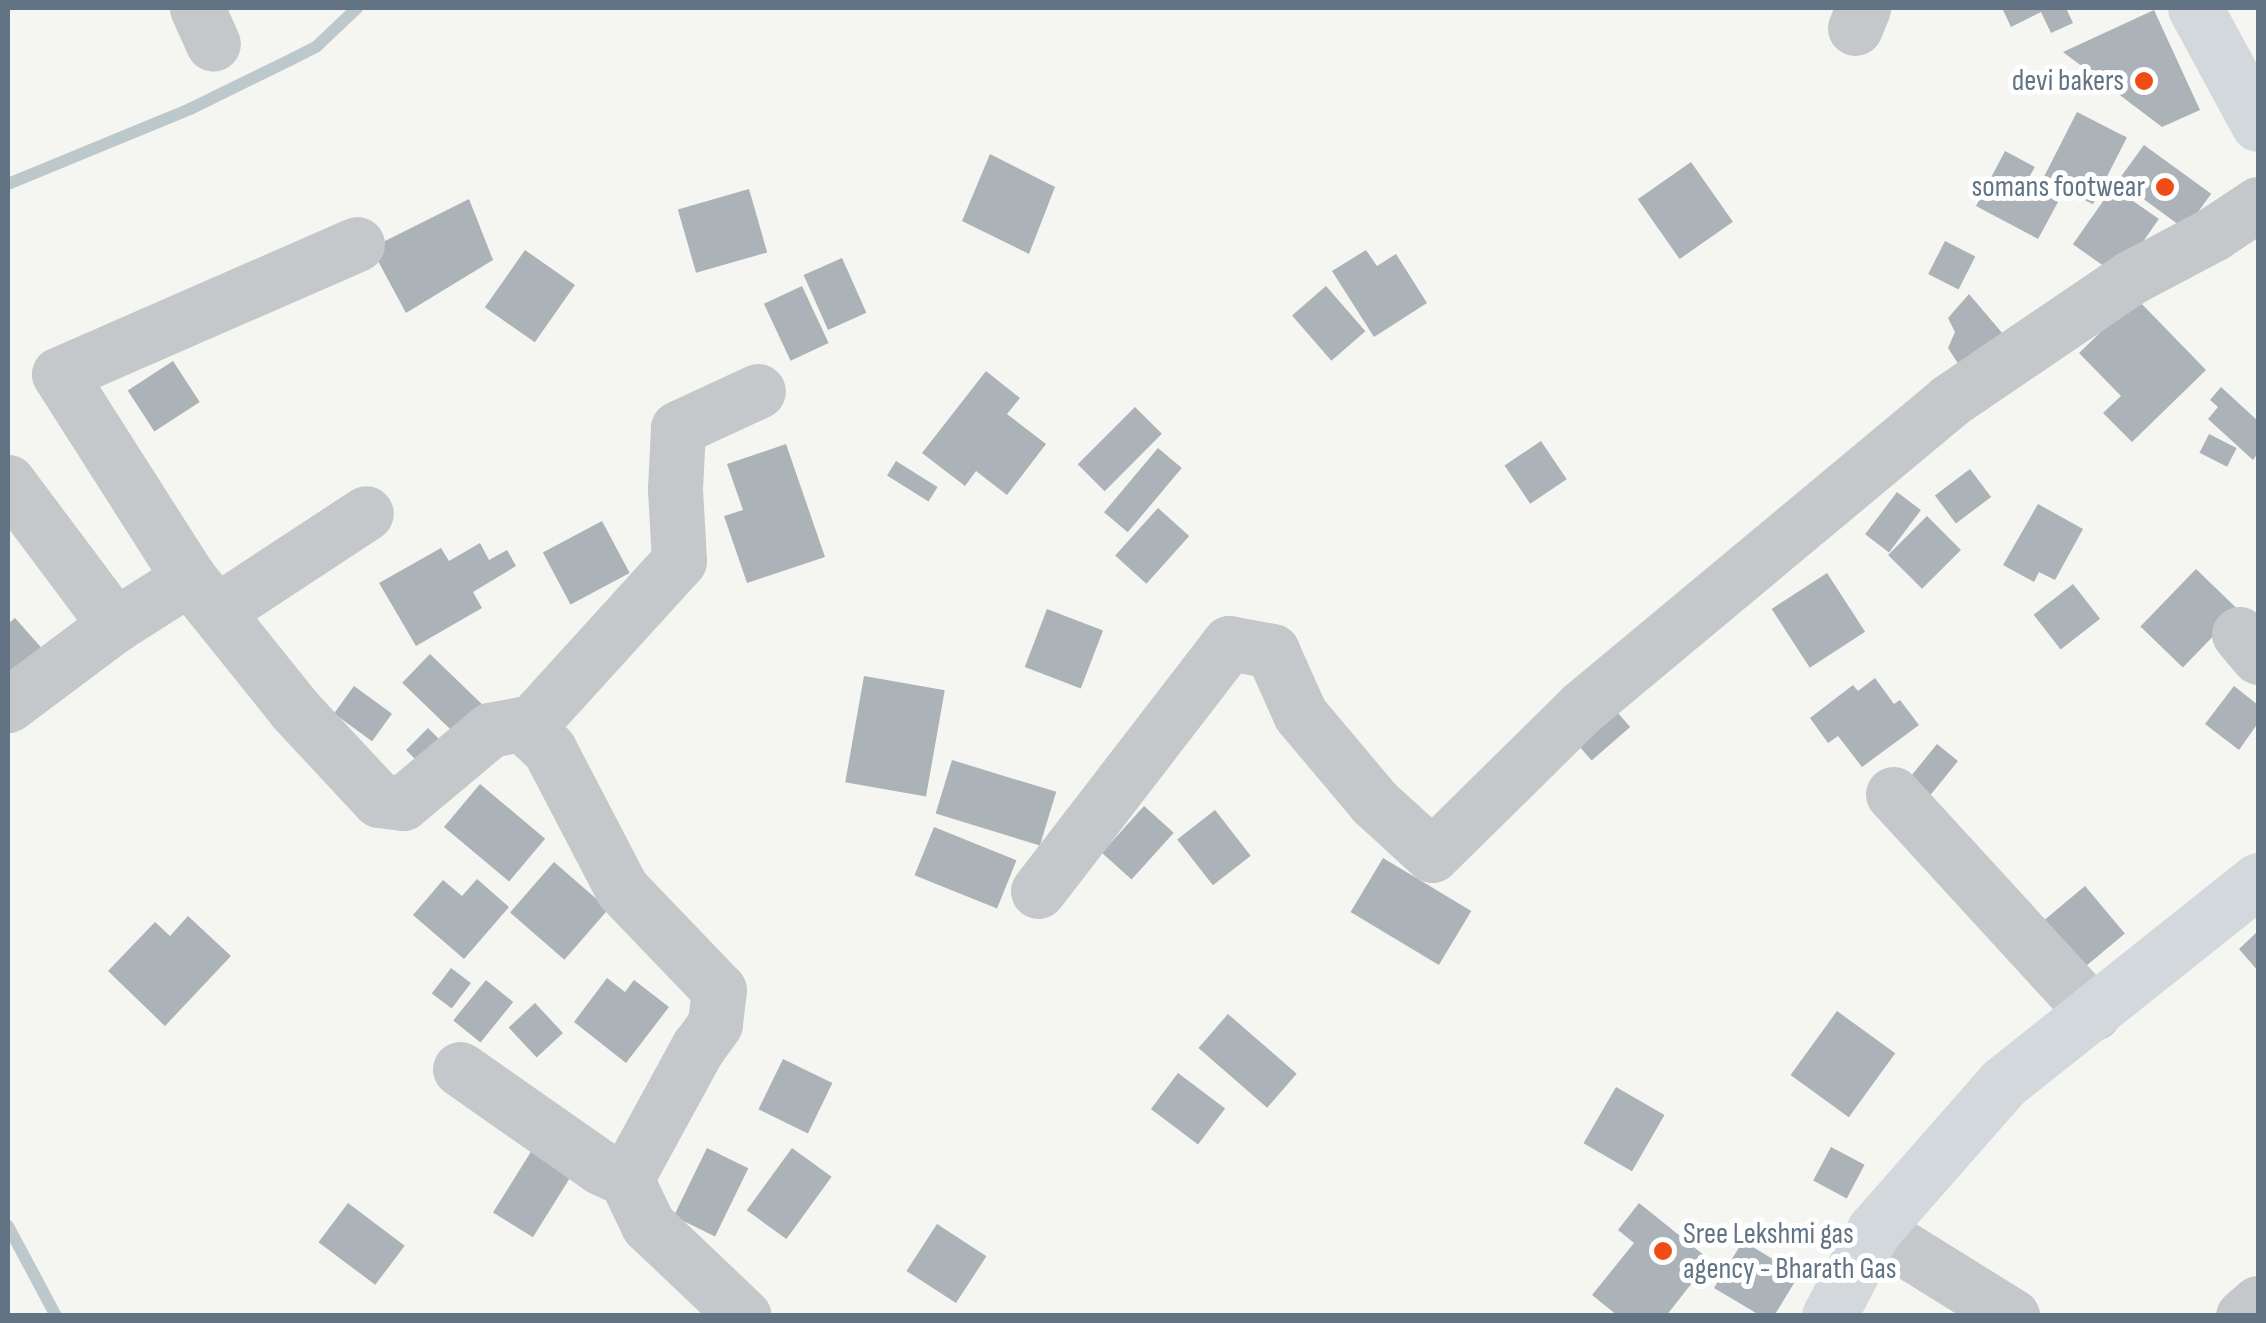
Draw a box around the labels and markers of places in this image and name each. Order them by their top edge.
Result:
place label: devi bakers [2012,63,2124,99]
marker: devi bakers [2133,70,2155,92]
place label: somans footwear [1972,169,2145,205]
marker: somans footwear [2154,176,2176,198]
place label: Sree Lekshmi gas agency - Bharath Gas [1683,1216,1897,1286]
marker: Sree Lekshmi gas agency - Bharath Gas [1652,1240,1674,1262]

